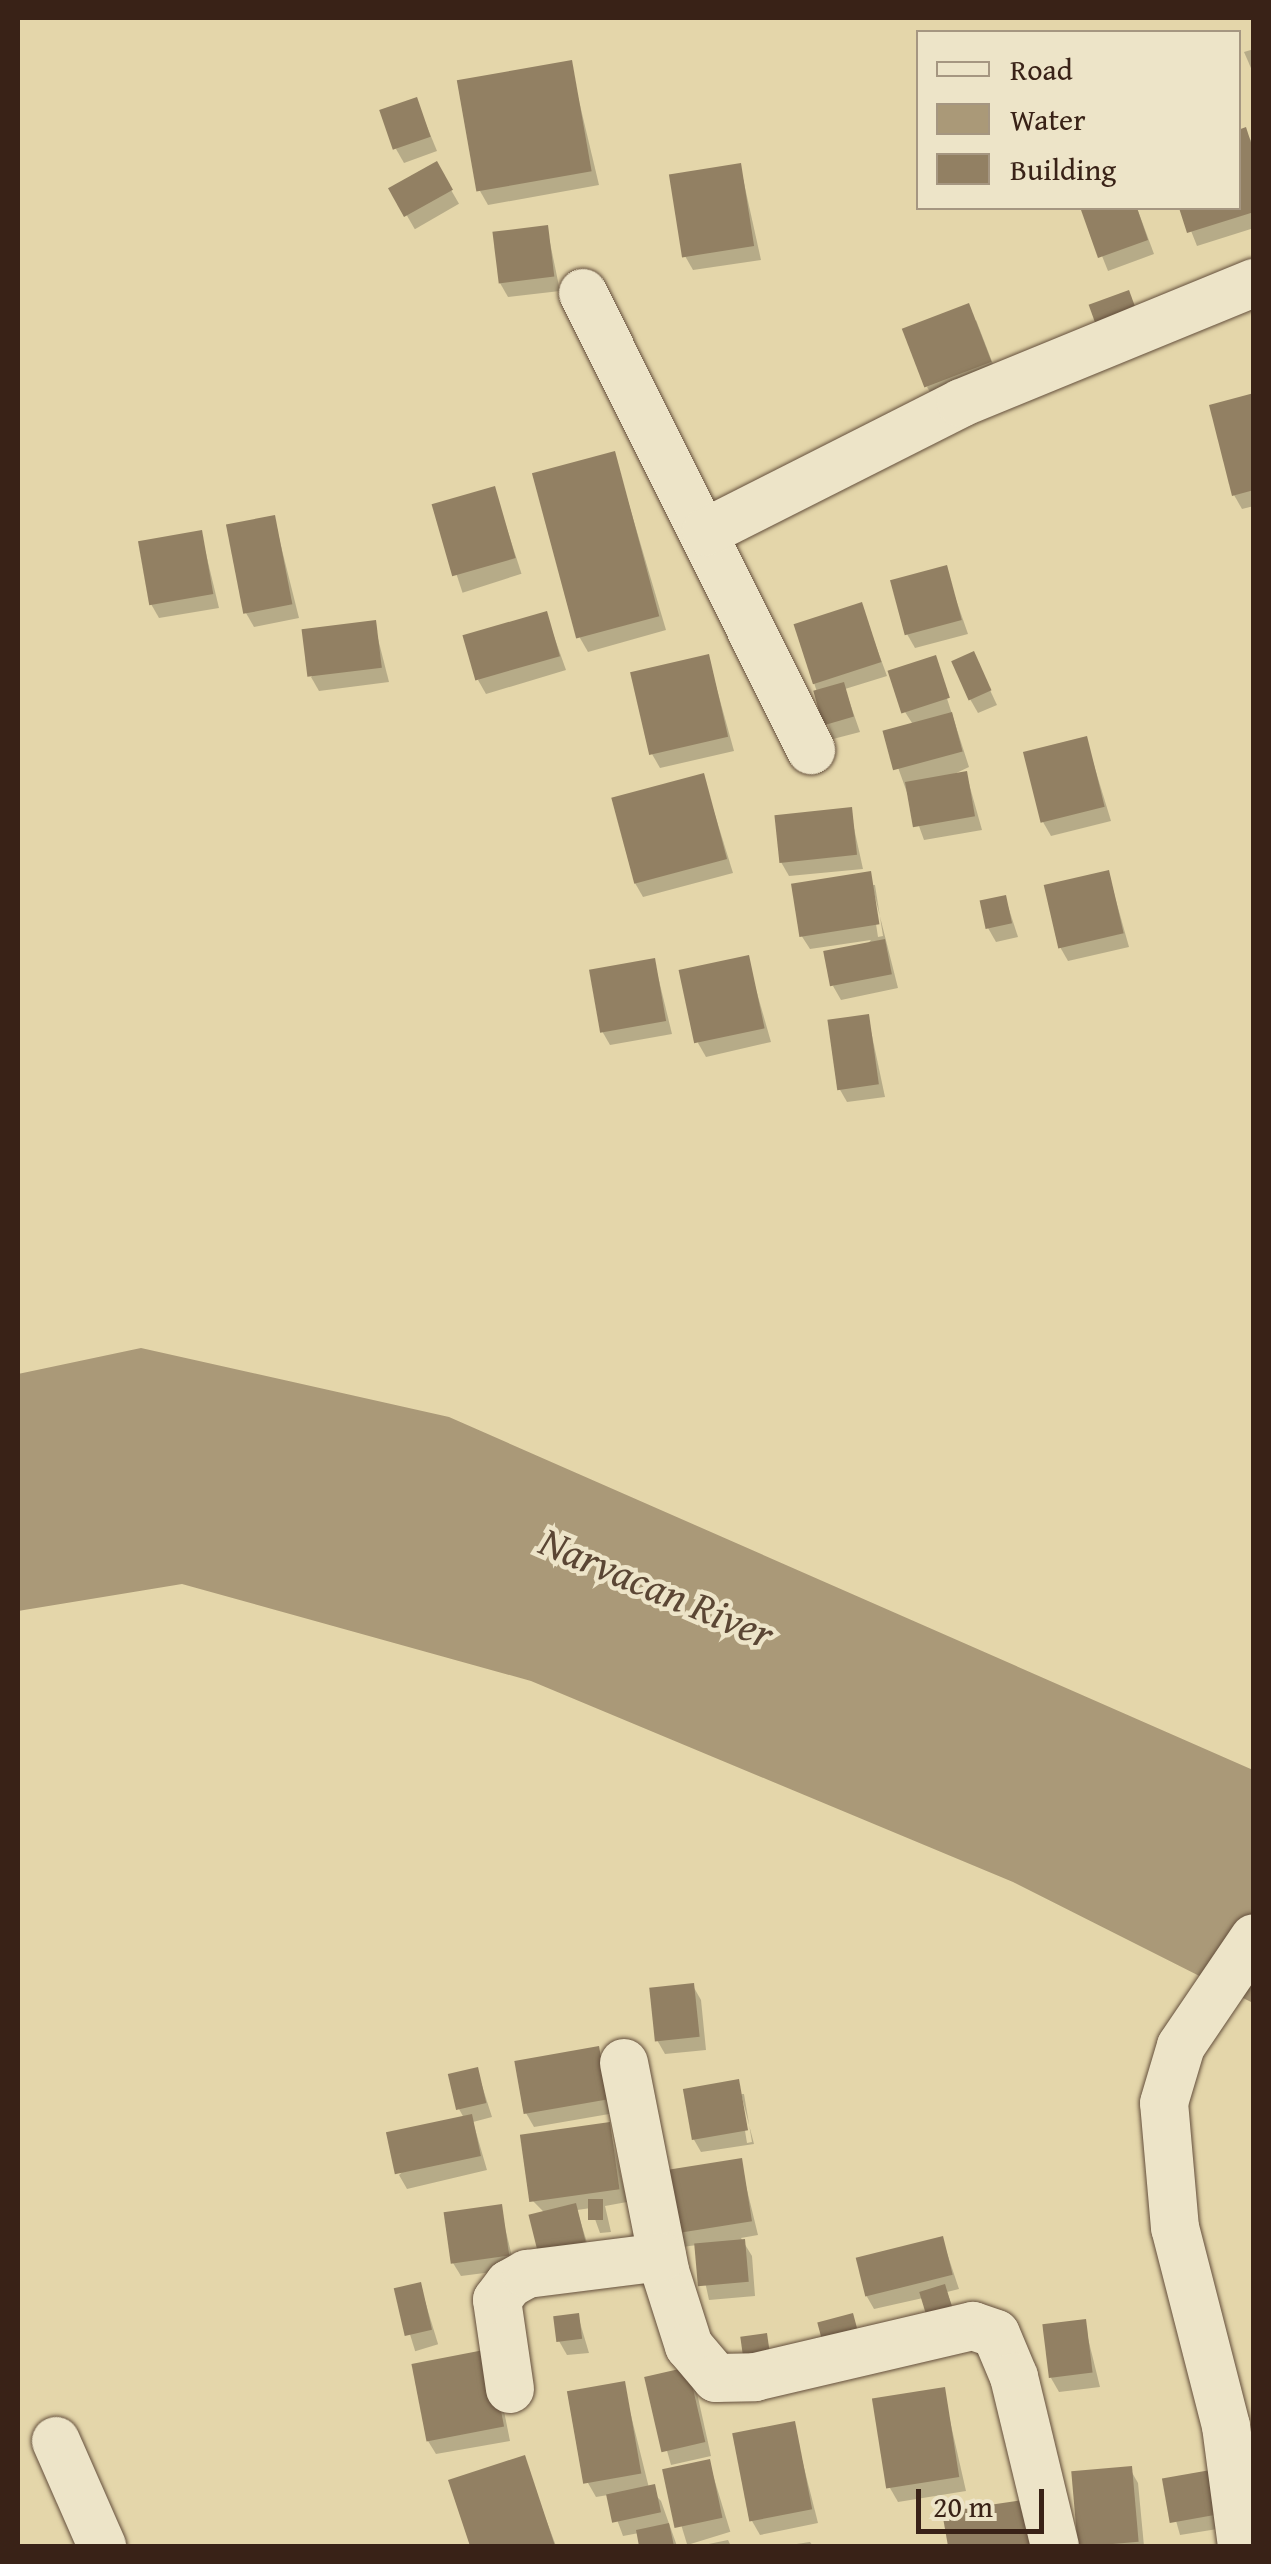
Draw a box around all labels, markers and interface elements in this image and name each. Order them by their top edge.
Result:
legend [916,30,1241,210]
text: Road [1010,47,1073,91]
text: Water [1010,97,1086,141]
text: Building [1010,147,1116,191]
water label: Narvacan River [533,1515,781,1659]
scale bar [921,2469,1048,2531]
text: 20 m [933,2484,993,2528]

